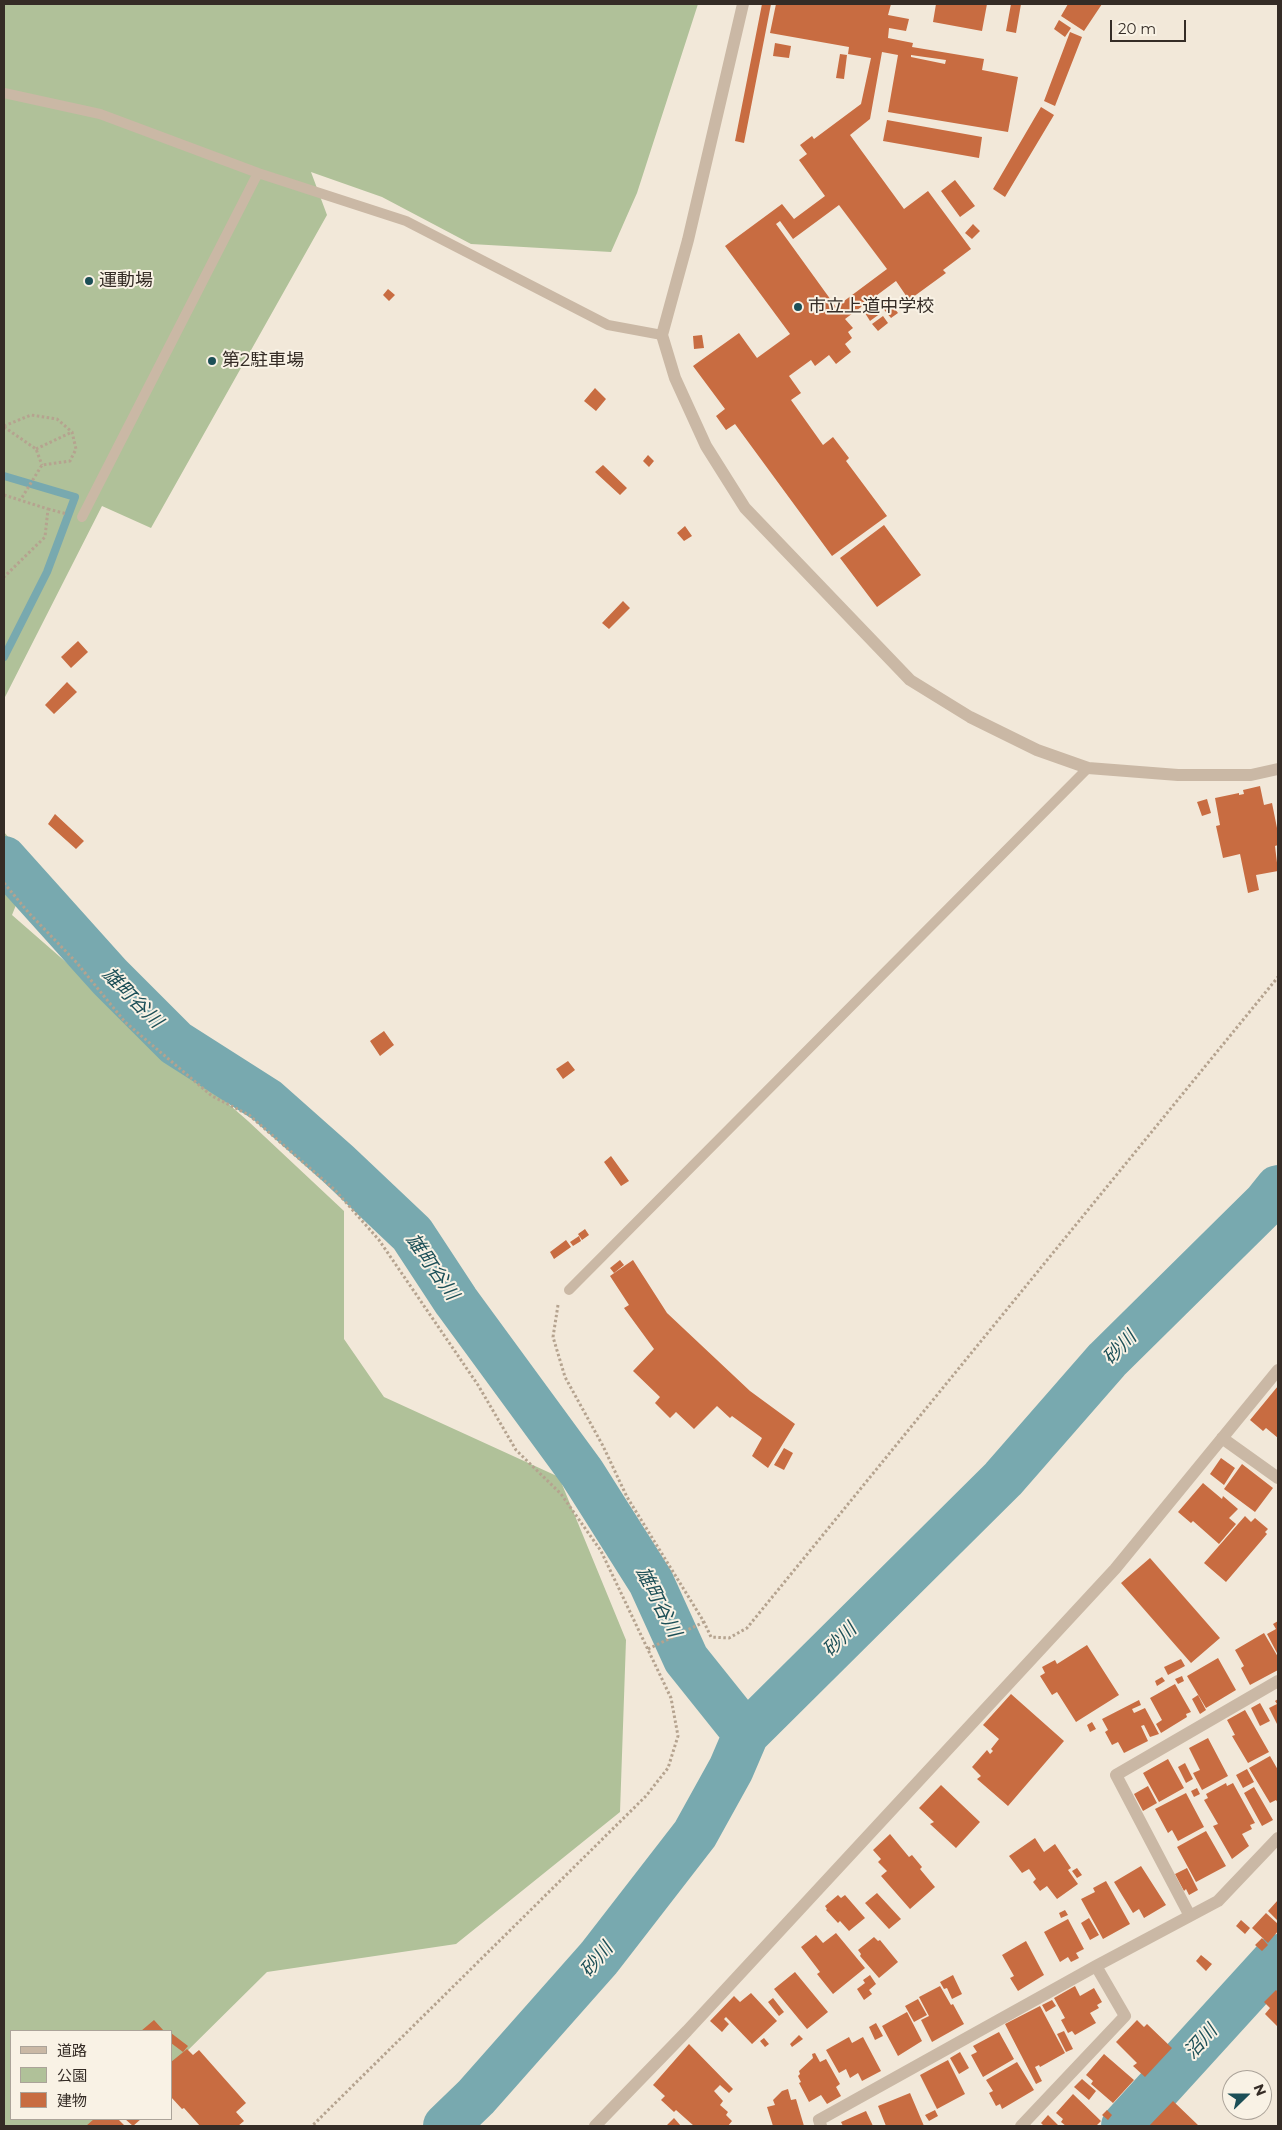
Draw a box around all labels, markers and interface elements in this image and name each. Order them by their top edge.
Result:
scale bar [1112,10,1188,42]
text: 20 m [1118,19,1156,38]
place label: 運動場 [99,270,153,292]
marker: 運動場 [83,275,95,287]
place label: 市立上道中学校 [808,296,934,318]
marker: 市立上道中学校 [792,301,804,313]
place label: 第2駐車場 [222,350,304,372]
marker: 第2駐車場 [206,355,218,367]
water label: 雄町谷川 [97,963,167,1033]
water label: 雄町谷川 [401,1229,463,1305]
water label: 砂川 [1099,1326,1141,1370]
water label: 雄町谷川 [631,1563,685,1641]
water label: 砂川 [819,1619,861,1661]
water label: 砂川 [576,1938,618,1982]
water label: 沼川 [1180,2020,1222,2064]
legend [10,2030,172,2120]
text: 道路 [57,2041,87,2060]
text: 公園 [57,2066,87,2085]
north arrow [1222,2070,1272,2120]
text: N [1250,2081,1270,2098]
text: 建物 [57,2091,87,2110]

